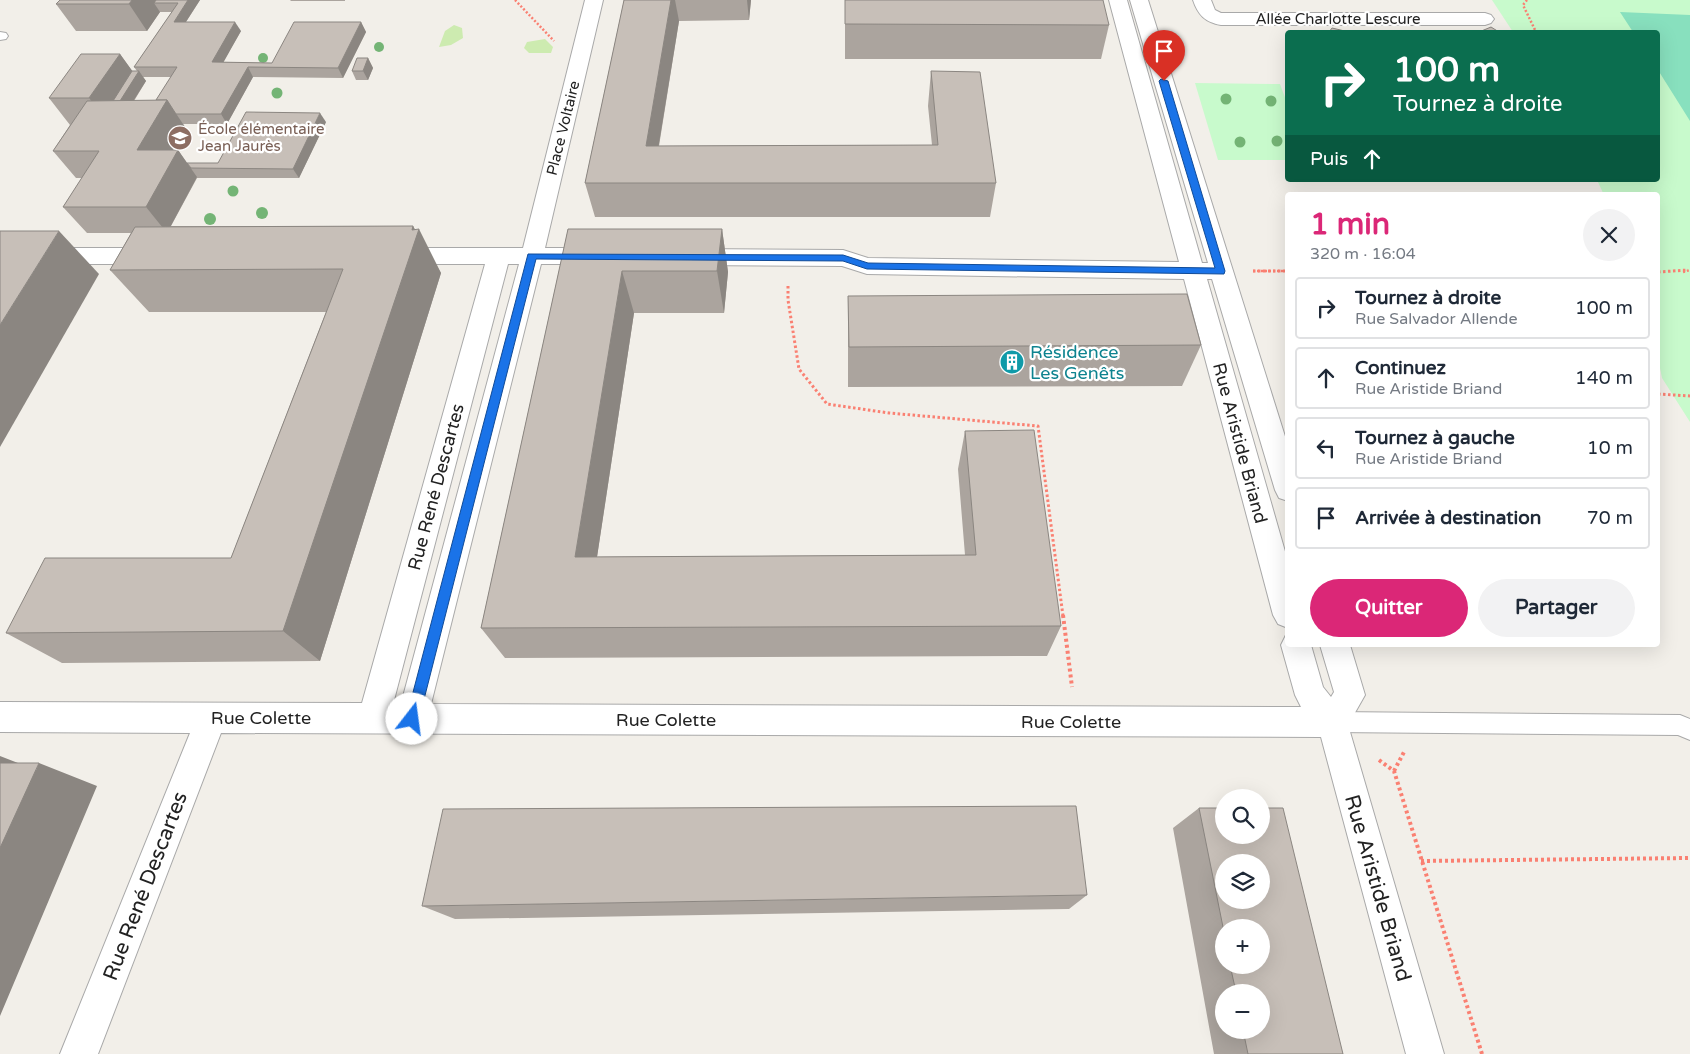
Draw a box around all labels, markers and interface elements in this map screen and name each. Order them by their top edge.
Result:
street label: Allée Charlotte Lescure [1255,10,1421,28]
pin [1143,30,1185,81]
icon: arrive [1150,37,1178,65]
text: 100 m [1393,49,1500,91]
icon: right [1310,50,1375,115]
street label: Place Voltaire [543,79,583,177]
text: Tournez à droite [1393,91,1562,117]
place label: École élémentaire Jean Jaurès [198,120,324,155]
school or university icon: École élémentaire Jean Jaurès [167,125,193,151]
icon: ahead [1358,145,1386,173]
text: Puis [1310,148,1348,170]
text: 1 min [1310,206,1390,243]
button: close [1583,209,1635,261]
text: 320 m · 16:04 [1310,244,1416,264]
text: Tournez à droite [1355,287,1501,309]
icon: right [1312,294,1340,322]
text: 100 m [1575,297,1633,319]
text: Rue Salvador Allende [1355,309,1517,329]
place label: Résidence Les Genêts [1030,341,1124,384]
building icon: Résidence Les Genêts [999,349,1025,375]
text: Continuez [1355,357,1446,379]
street label: Rue Aristide Briand [1208,360,1272,526]
icon: ahead [1312,364,1340,392]
text: 140 m [1575,367,1633,389]
text: Rue Aristide Briand [1355,379,1502,399]
street label: Rue René Descartes [403,401,469,573]
text: Tournez à gauche [1355,427,1515,449]
icon: left [1312,434,1340,462]
text: 10 m [1587,437,1633,459]
text: Rue Aristide Briand [1355,449,1502,469]
icon: arrive [1312,504,1340,532]
text: Arrivée à destination [1355,507,1541,529]
text: 70 m [1587,507,1633,529]
button: Quitter [1310,579,1468,637]
button: Partager [1478,579,1635,637]
position arrow [385,692,437,744]
street label: Rue Colette [211,707,311,729]
street label: Rue Colette [616,709,716,731]
street label: Rue Colette [1021,711,1121,733]
street label: Rue René Descartes [98,788,193,984]
map controls [1215,789,1270,1039]
button: search [1215,789,1270,844]
street label: Rue Aristide Briand [1339,792,1416,984]
button: layers [1215,854,1270,909]
button: + [1215,919,1270,974]
button: − [1215,984,1270,1039]

